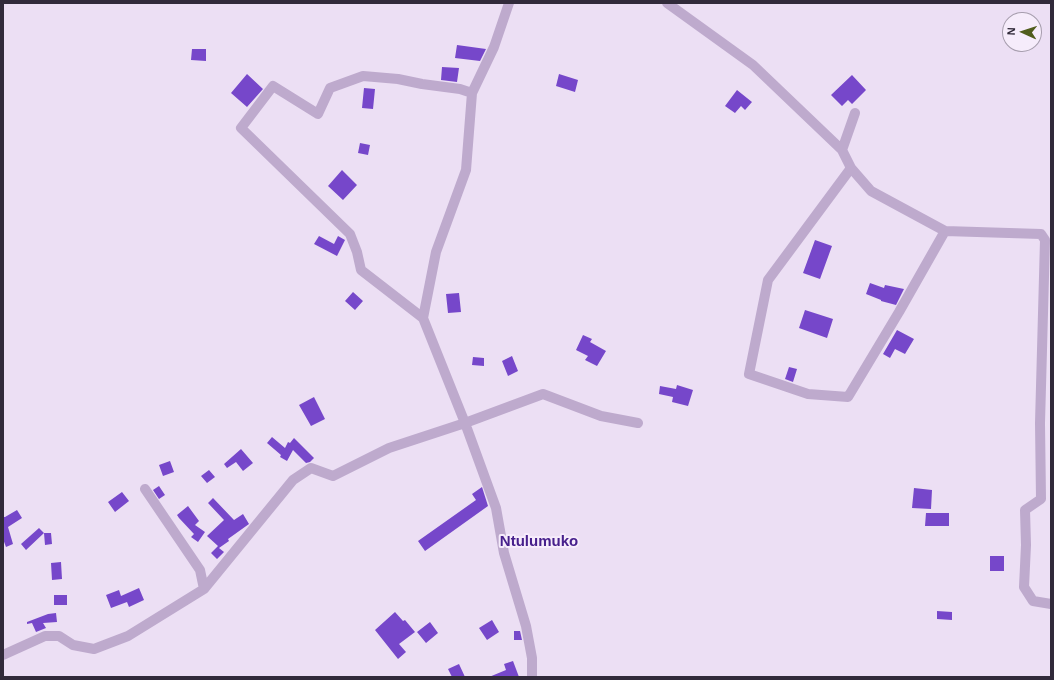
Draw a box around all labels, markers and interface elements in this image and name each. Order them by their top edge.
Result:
north arrow [1002,12,1042,52]
text: N [1005,27,1017,36]
district label: Ntulumuko [500,533,578,551]

